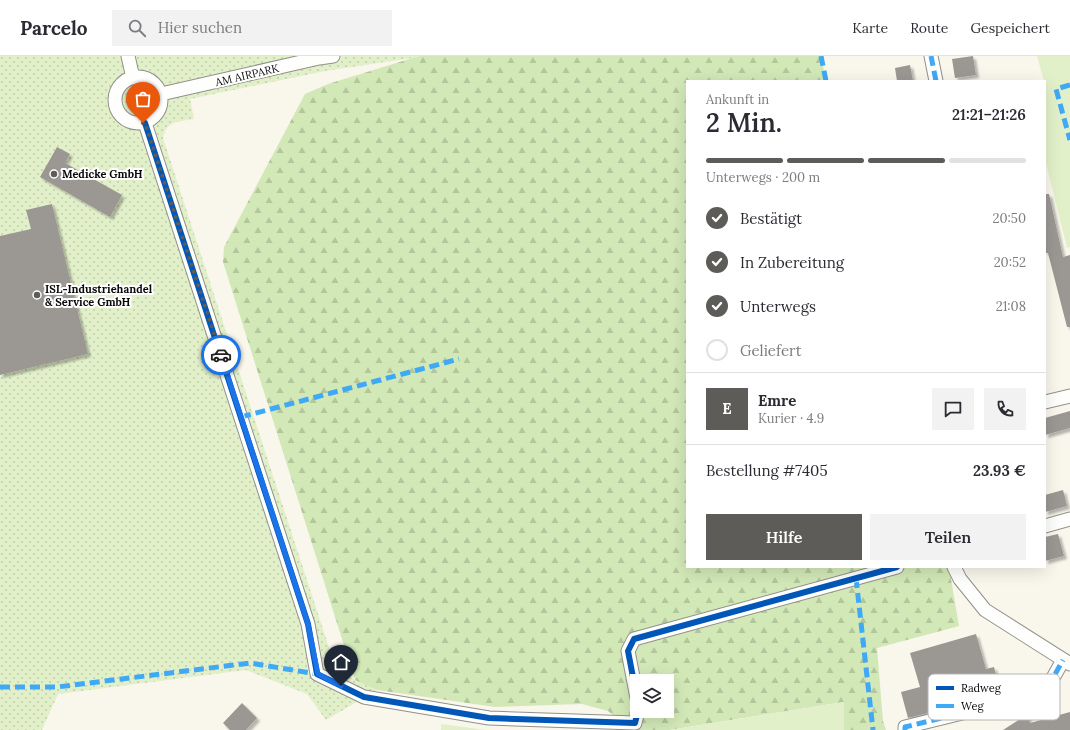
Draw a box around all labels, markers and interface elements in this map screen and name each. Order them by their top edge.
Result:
search box [112,10,392,46]
text: Parcelo [20,16,88,40]
icon: search [126,17,148,39]
text: Hier suchen [158,18,242,37]
text: Karte [852,19,888,37]
text: Route [910,19,948,37]
text: Gespeichert [970,19,1050,37]
street label: AM AIRPARK [213,61,281,89]
pin [126,82,160,123]
icon: bag [132,88,154,110]
text: Ankunft in [706,91,769,108]
text: 21:21–21:26 [952,105,1026,124]
text: 2 Min. [706,106,782,139]
place label: Medicke GmbH [62,167,143,181]
marker: Medicke GmbH [49,169,59,179]
text: Unterwegs · 200 m [706,169,820,186]
icon: check [706,207,728,229]
text: Bestätigt [740,209,802,228]
text: 20:50 [993,210,1026,227]
icon: check [706,251,728,273]
text: In Zubereitung [740,253,844,272]
text: 20:52 [994,254,1026,271]
place label: ISL-Industriehandel & Service GmbH [45,282,153,309]
marker: ISL-Industriehandel & Service GmbH [32,290,42,300]
icon: check [706,295,728,317]
text: Unterwegs [740,297,816,316]
text: 21:08 [996,298,1026,315]
courier [201,335,241,375]
text: Geliefert [740,341,802,360]
icon: car [210,344,232,366]
button: chat [932,388,974,430]
button: phone [984,388,1026,430]
text: Emre [758,391,796,410]
text: E [722,399,732,418]
text: Kurier · 4.9 [758,410,824,427]
text: Bestellung #7405 [706,461,828,480]
text: 23.93 € [973,461,1026,480]
button: Hilfe [706,514,862,560]
button: Teilen [870,514,1026,560]
pin [324,645,358,686]
icon: home [330,651,352,673]
map controls [630,674,674,718]
button: layers [630,674,674,718]
legend [928,674,1060,720]
text: Radweg [961,681,1002,695]
text: Weg [961,699,984,713]

